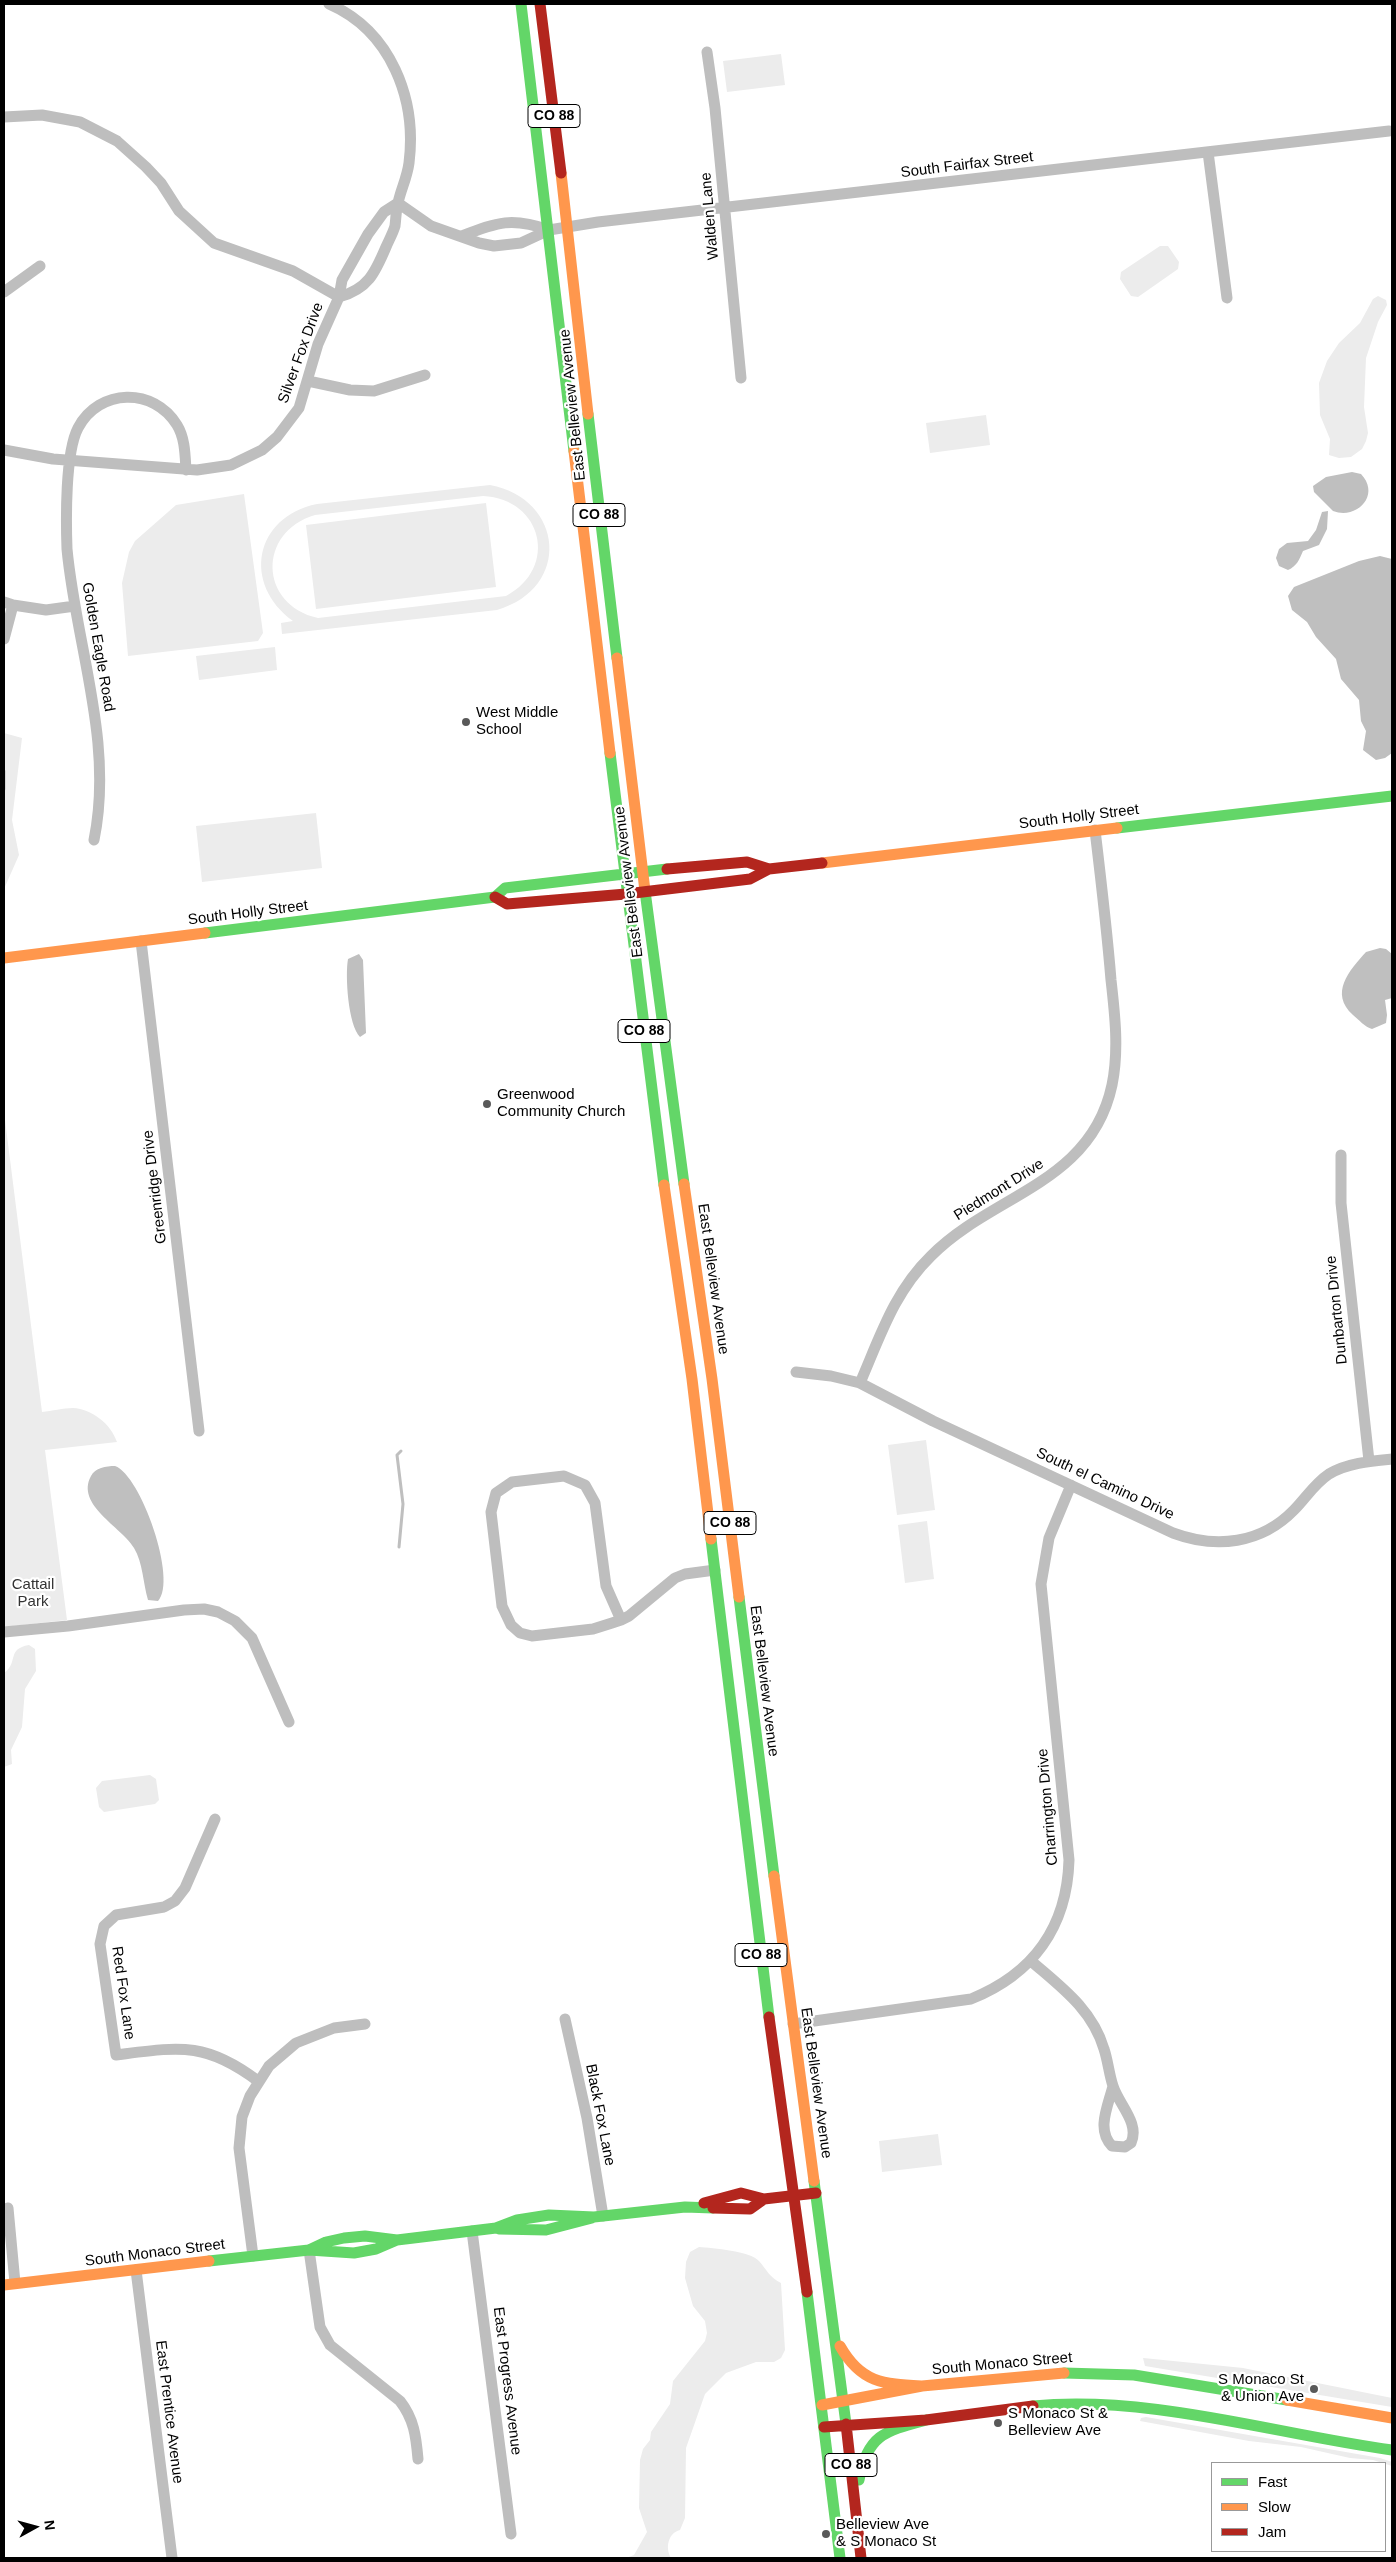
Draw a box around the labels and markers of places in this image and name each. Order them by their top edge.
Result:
place label: West Middle School [476,704,558,739]
marker: West Middle School [460,716,472,728]
place label: Greenwood Community Church [497,1086,625,1121]
marker: Greenwood Community Church [481,1098,493,1110]
place label: S Monaco St & Union Ave [1218,2371,1304,2406]
marker: S Monaco St & Union Ave [1308,2383,1320,2395]
place label: S Monaco St & Belleview Ave [1008,2405,1108,2440]
marker: S Monaco St & Belleview Ave [992,2417,1004,2429]
place label: Belleview Ave & S Monaco St [836,2516,936,2551]
marker: Belleview Ave & S Monaco St [820,2528,832,2540]

